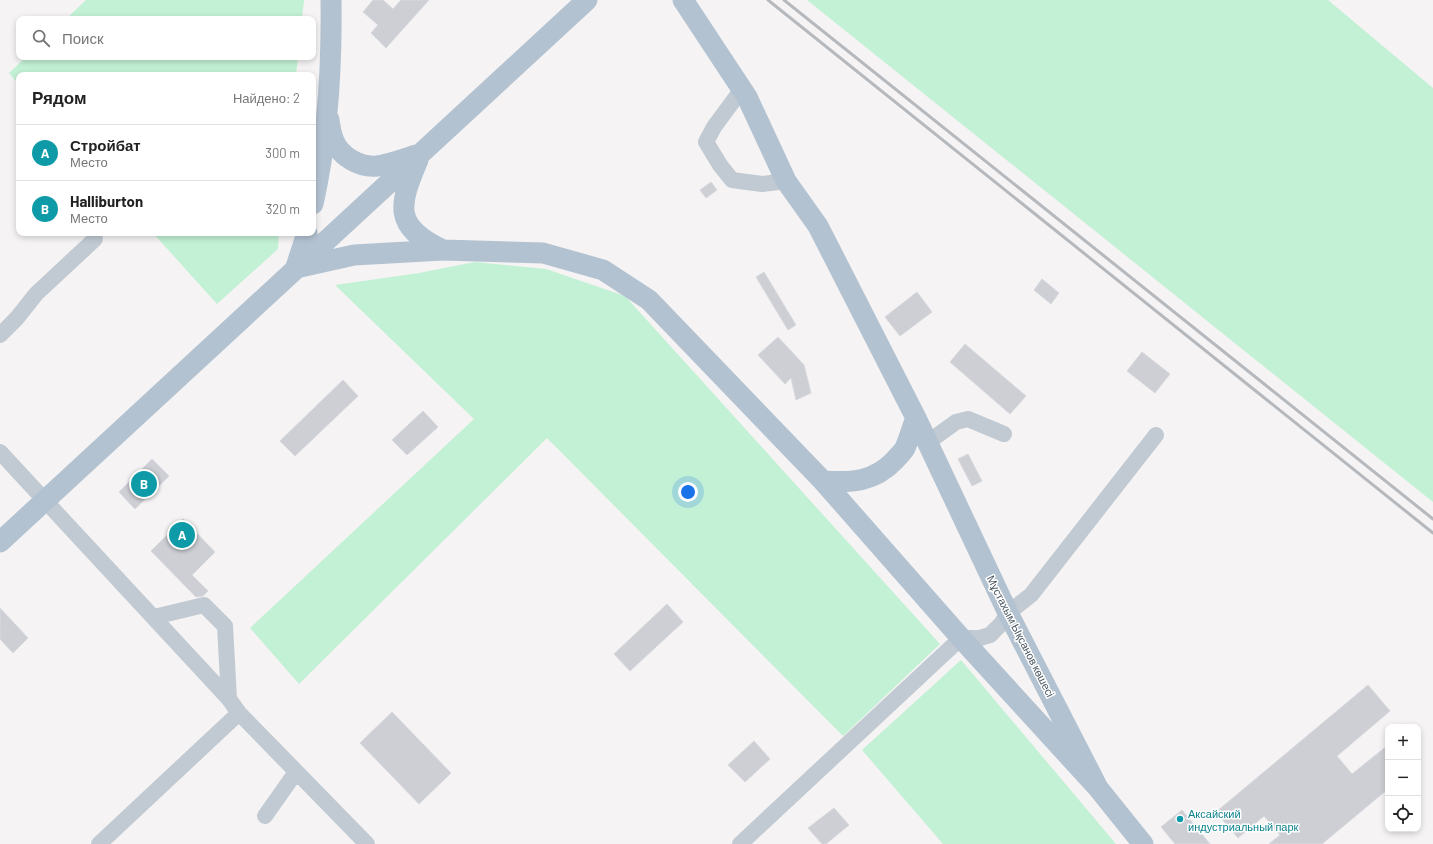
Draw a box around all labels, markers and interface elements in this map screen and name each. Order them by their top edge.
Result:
search box [16,16,316,60]
icon: search [30,27,52,49]
text: Поиск [62,29,104,47]
text: Рядом [32,87,87,107]
text: Найдено: 2 [233,90,300,106]
text: Стройбат [70,136,141,154]
text: A [41,145,49,161]
text: 300 m [265,145,300,161]
text: Место [70,154,108,170]
text: Halliburton [70,192,143,210]
text: B [41,201,49,217]
text: 320 m [266,201,300,217]
text: Место [70,210,108,226]
pin: B [131,469,157,499]
your location [678,482,698,502]
pin: A [169,520,195,550]
street label: Мұстахым Ықсанов көшесі [985,573,1057,699]
map controls [1385,724,1421,832]
button: + [1385,724,1421,760]
button: − [1385,760,1421,796]
button: locate [1385,796,1421,832]
place label: Аксайский индустриальный парк [1188,807,1299,833]
marker: Аксайский индустриальный парк [1175,814,1185,824]

